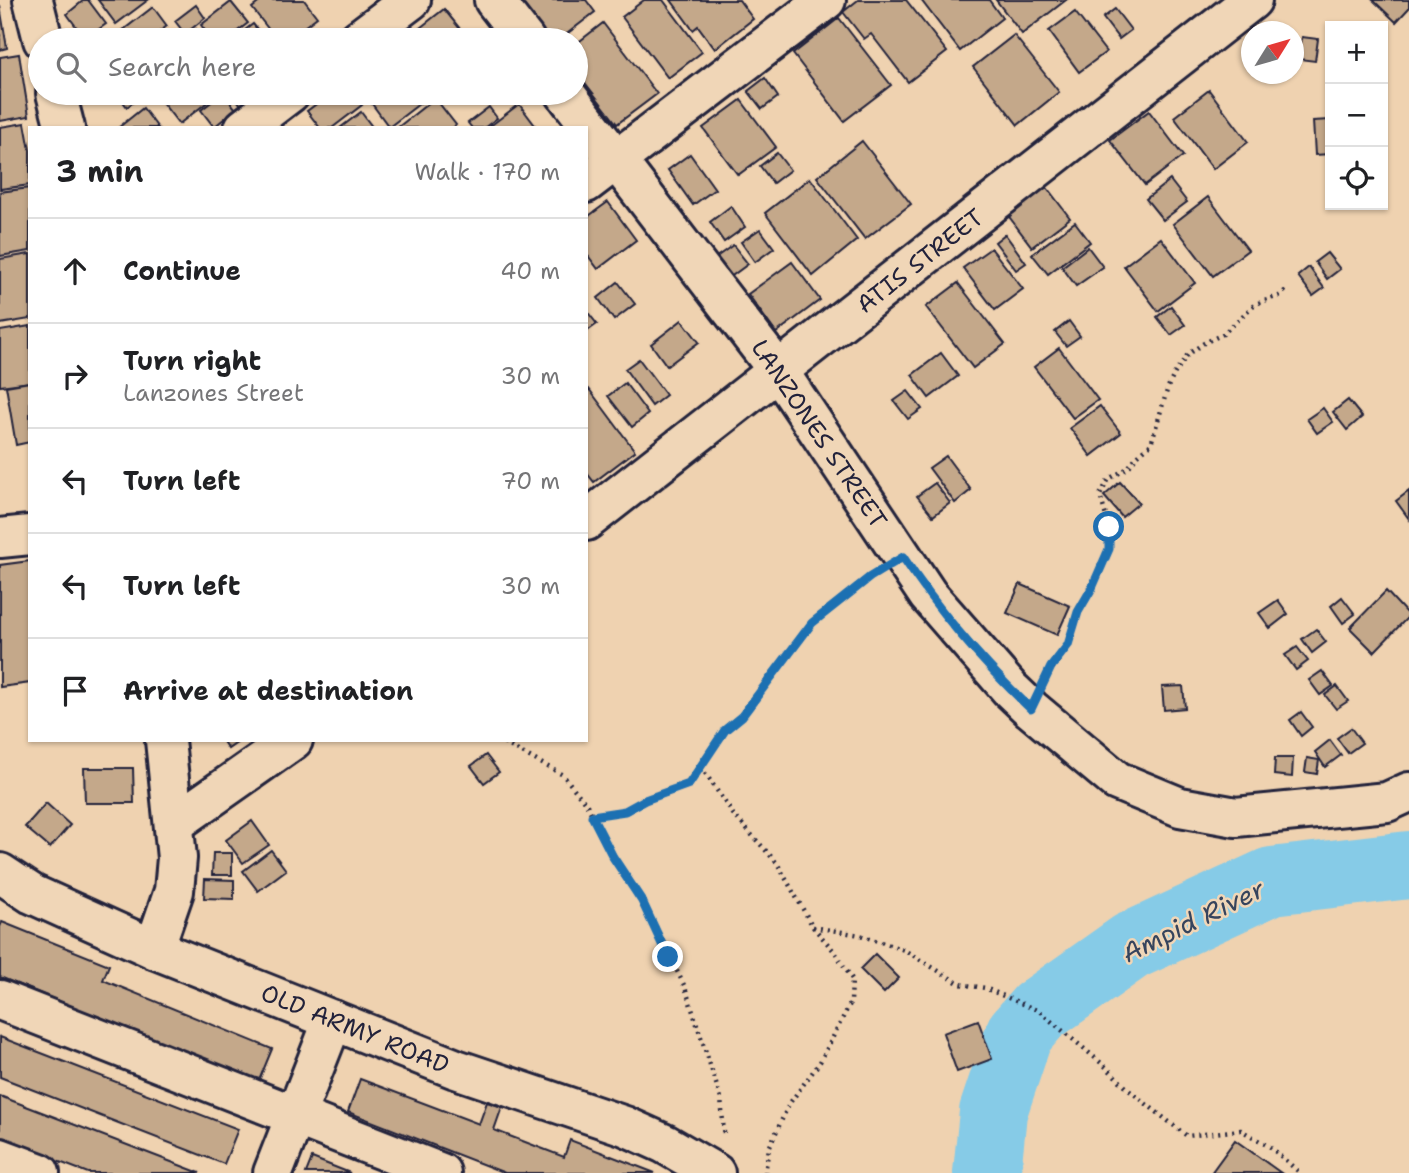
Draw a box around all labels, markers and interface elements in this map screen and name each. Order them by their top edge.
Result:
north arrow [1241,21,1304,84]
map controls [1325,21,1388,210]
button: + [1325,21,1388,84]
search box [28,28,588,105]
icon: search [52,48,90,86]
text: Search here [108,49,257,84]
button: − [1325,84,1388,147]
button: locate [1325,147,1388,210]
text: 3 min [56,151,143,192]
text: Walk · 170 m [415,157,560,187]
street label: ATIS STREET [850,201,990,321]
icon: ahead [56,252,94,290]
text: Continue [123,253,241,288]
text: 40 m [500,256,560,286]
street label: LANZONES STREET [744,333,894,535]
text: Turn right [123,343,261,378]
icon: right [56,357,94,395]
text: 30 m [501,361,560,391]
text: Lanzones Street [123,378,304,408]
icon: left [56,462,94,500]
text: Turn left [123,463,240,498]
text: 70 m [501,466,560,496]
route start [1093,511,1124,542]
icon: left [56,567,94,605]
text: Turn left [123,568,240,603]
text: 30 m [501,571,560,601]
icon: arrive [56,672,94,710]
text: Arrive at destination [123,673,413,708]
water label: Ampid River [1116,871,1271,970]
route end [652,941,683,972]
street label: OLD ARMY ROAD [256,977,454,1081]

